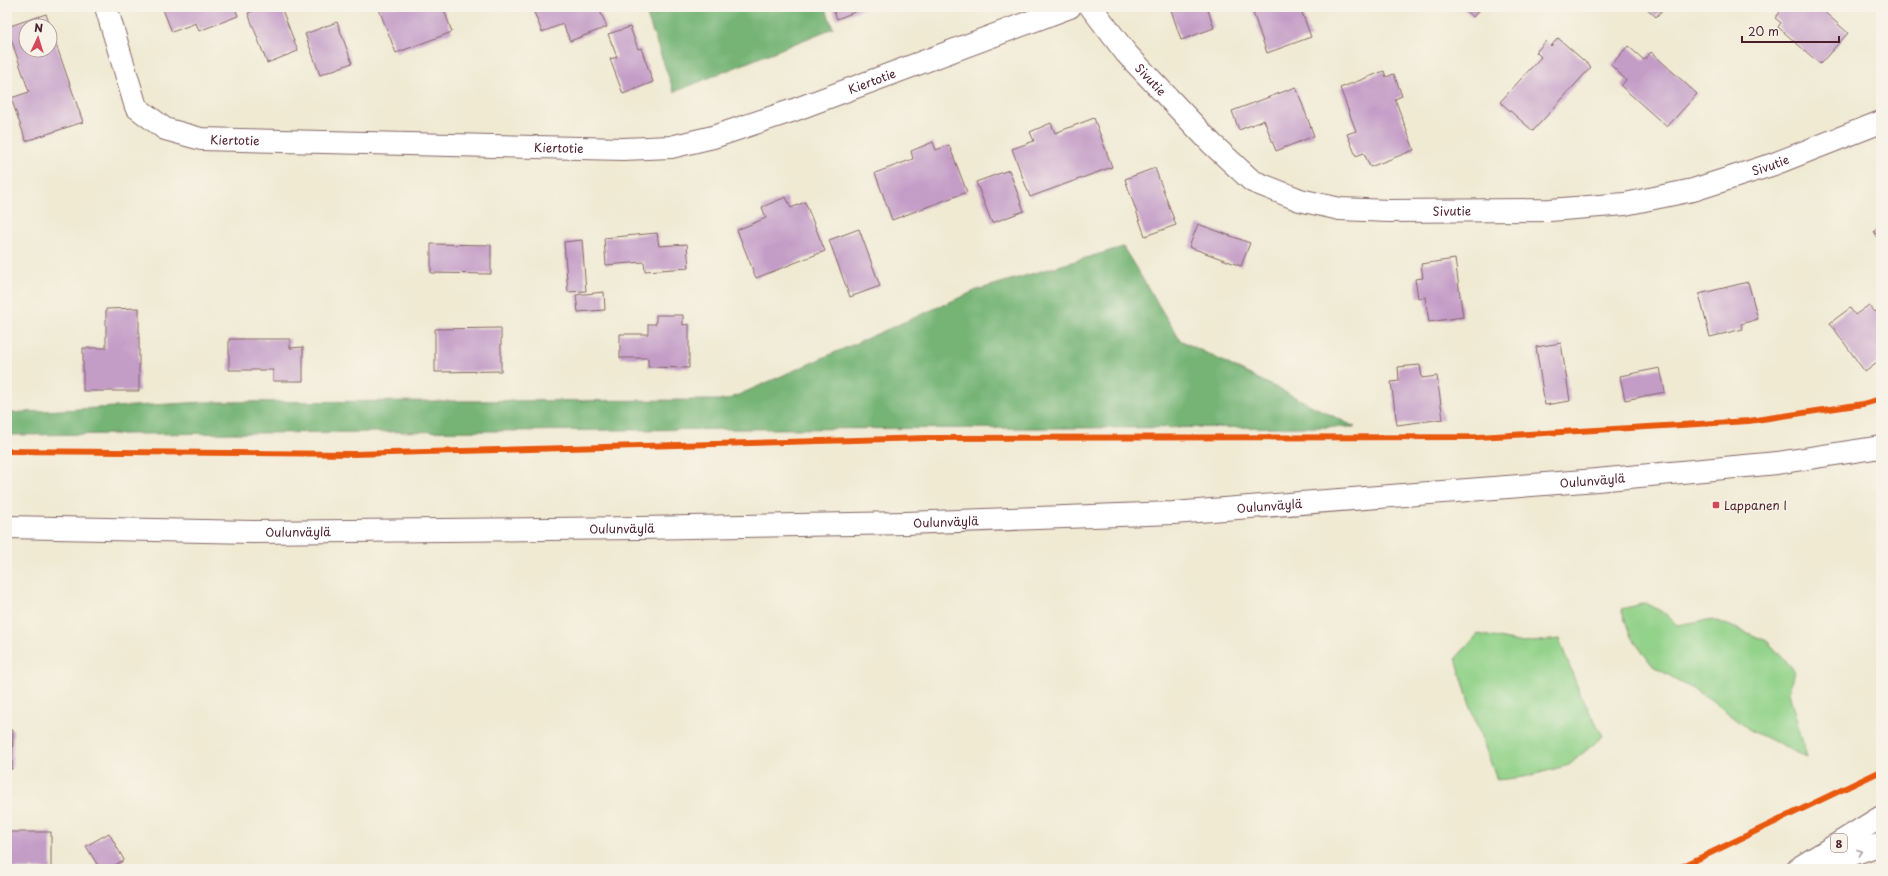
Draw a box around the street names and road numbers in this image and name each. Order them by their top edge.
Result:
street label: Sivutie [1131,59,1171,100]
street label: Kiertotie [845,64,898,98]
street label: Kiertotie [210,130,260,149]
street label: Kiertotie [534,138,584,157]
street label: Sivutie [1749,150,1792,180]
street label: Sivutie [1432,201,1471,220]
street label: Oulunväylä [1559,468,1626,492]
street label: Oulunväylä [1236,494,1303,517]
street label: Oulunväylä [913,511,980,532]
street label: Oulunväylä [589,519,655,538]
street label: Oulunväylä [265,522,331,541]
road number: 8 [1831,834,1847,852]

